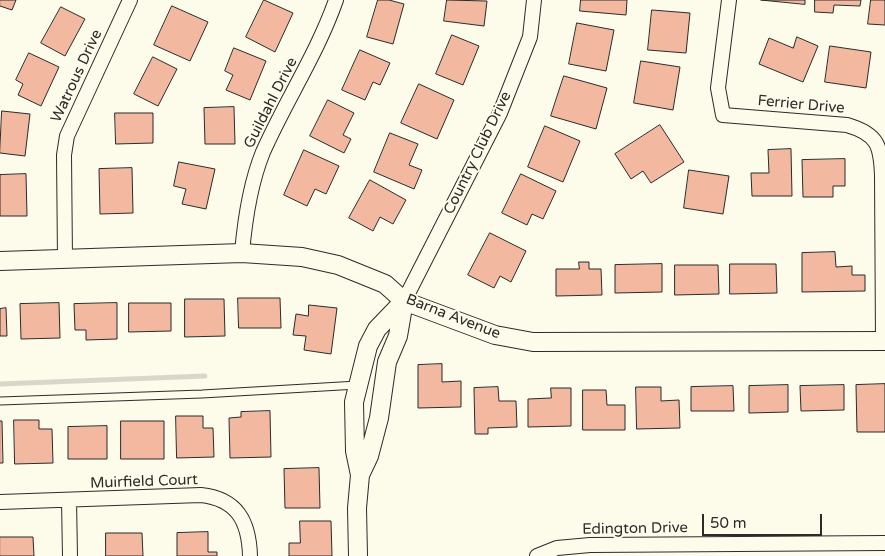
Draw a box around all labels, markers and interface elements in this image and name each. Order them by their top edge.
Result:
street label: Watrous Drive [48,27,106,125]
street label: Guildahl Drive [240,55,302,151]
street label: Country Club Drive [440,89,516,217]
street label: Ferrier Drive [757,92,845,118]
street label: Barna Avenue [403,291,503,343]
street label: Muirfield Court [90,471,198,493]
scale bar [705,504,825,536]
text: 50 m [710,514,747,532]
street label: Edington Drive [582,519,688,539]

